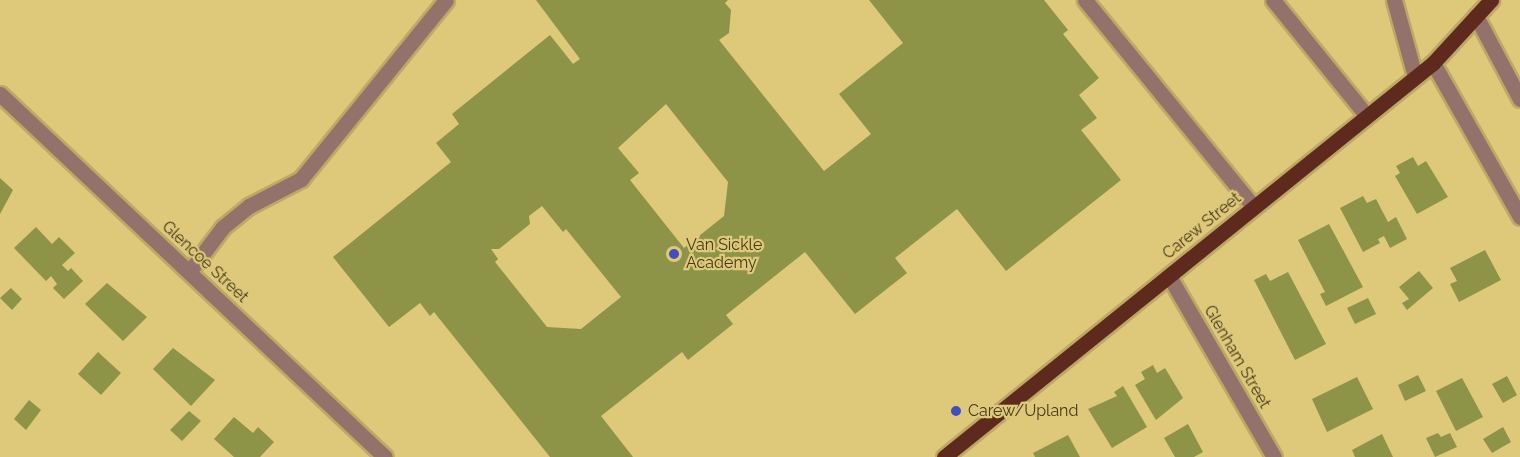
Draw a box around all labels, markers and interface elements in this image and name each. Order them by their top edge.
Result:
street label: Carew Street [1159,188,1245,264]
street label: Glencoe Street [158,217,252,307]
place label: Van Sickle Academy [686,235,762,273]
marker: Van Sickle Academy [667,247,681,261]
street label: Glenham Street [1200,302,1274,412]
place label: Carew/Upland [968,401,1078,421]
marker: Carew/Upland [949,404,963,418]

